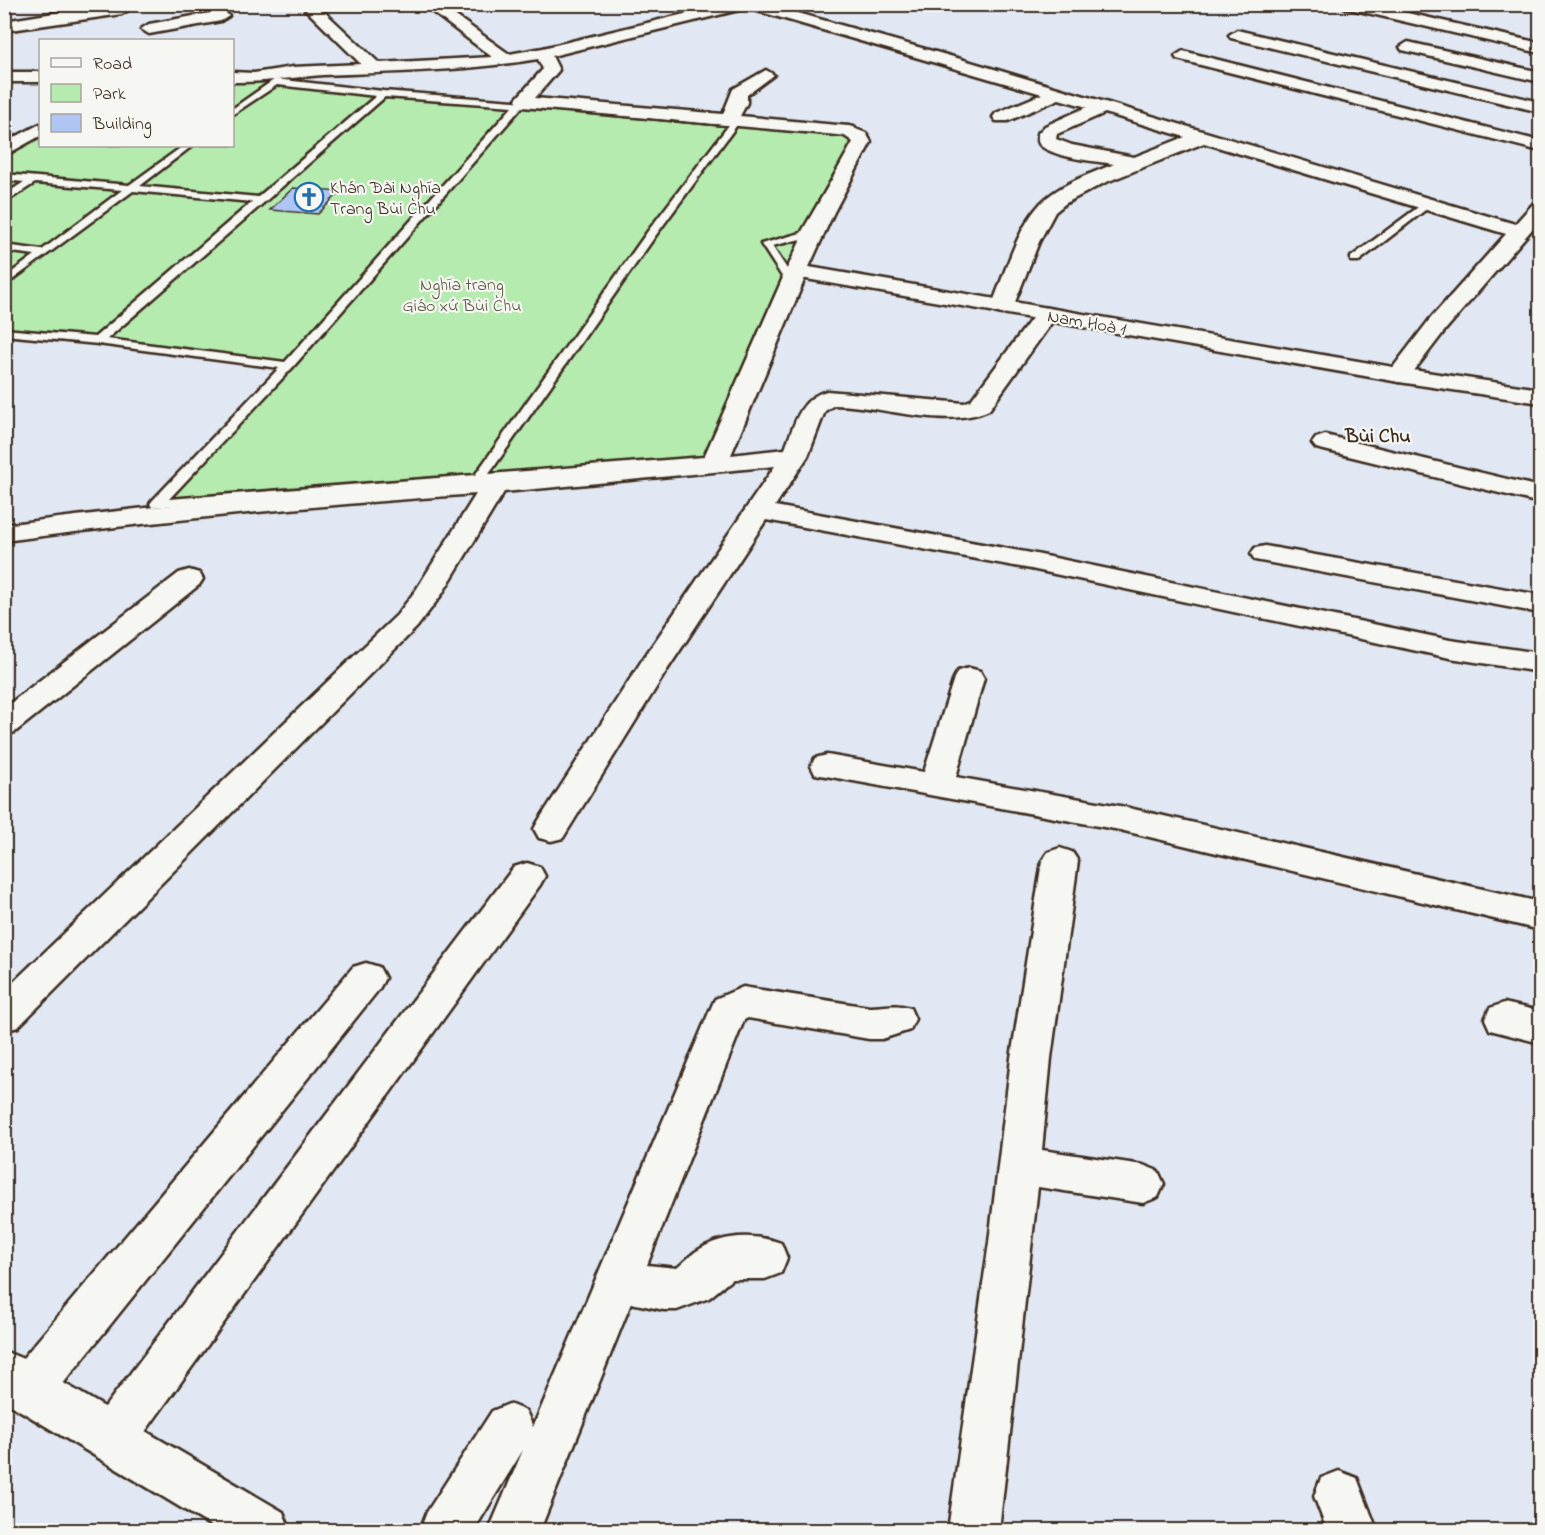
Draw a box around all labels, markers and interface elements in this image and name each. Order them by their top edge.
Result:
legend [39,39,234,147]
text: Road [93,52,132,78]
text: Park [93,82,126,108]
text: Building [92,112,152,139]
place label: Khán Đài Nghĩa Trang Bùi Chu [330,176,441,224]
church icon: Khán Đài Nghĩa Trang Bùi Chu [293,181,325,213]
park label: Nghĩa trang Giáo xứ Bùi Chu [402,273,522,320]
street label: Nam Hoà 1 [1045,304,1128,344]
district label: Bùi Chu [1344,423,1411,452]

